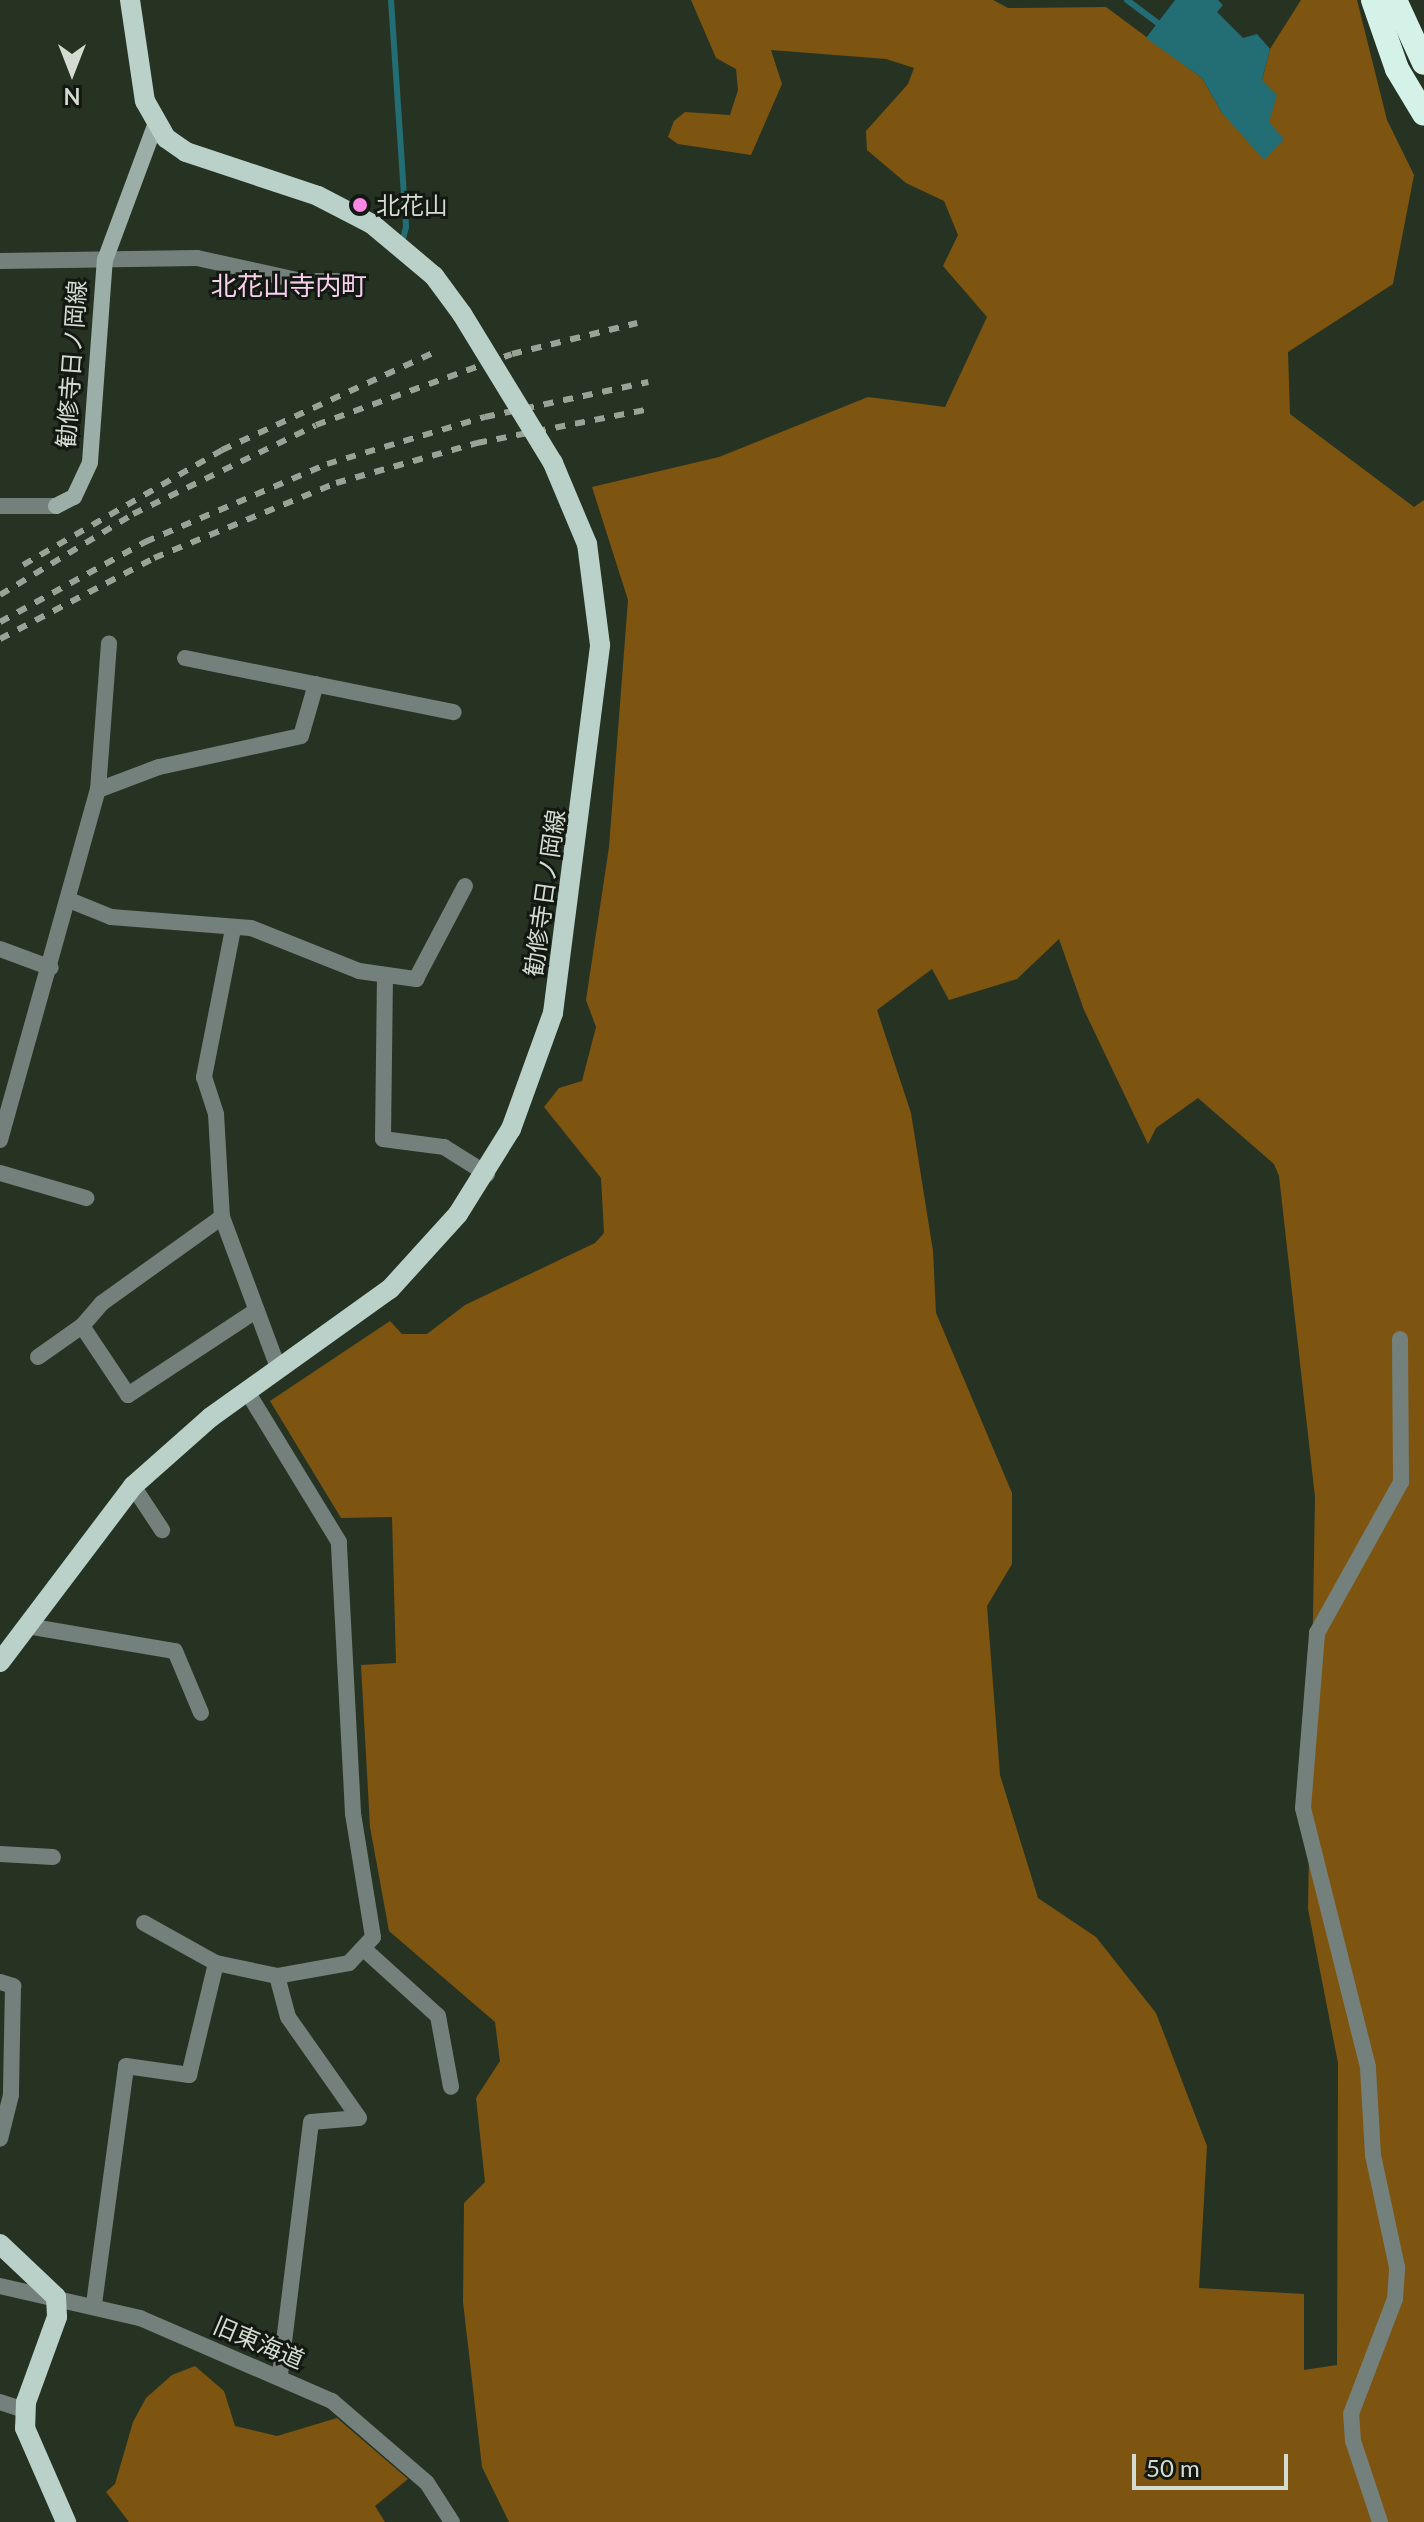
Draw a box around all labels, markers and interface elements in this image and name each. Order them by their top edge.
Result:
north arrow [32,32,112,112]
text: N [64,83,80,110]
place label: 北花山 [376,191,448,219]
marker: 北花山 [351,196,369,214]
district label: 北花山寺内町 [211,270,367,302]
street label: 勧修寺日ノ岡線 [51,279,91,449]
street label: 勧修寺日ノ岡線 [518,808,570,978]
street label: 旧東海道 [209,2310,309,2374]
scale bar [1136,2438,1292,2488]
text: 50 m [1146,2453,1200,2482]

